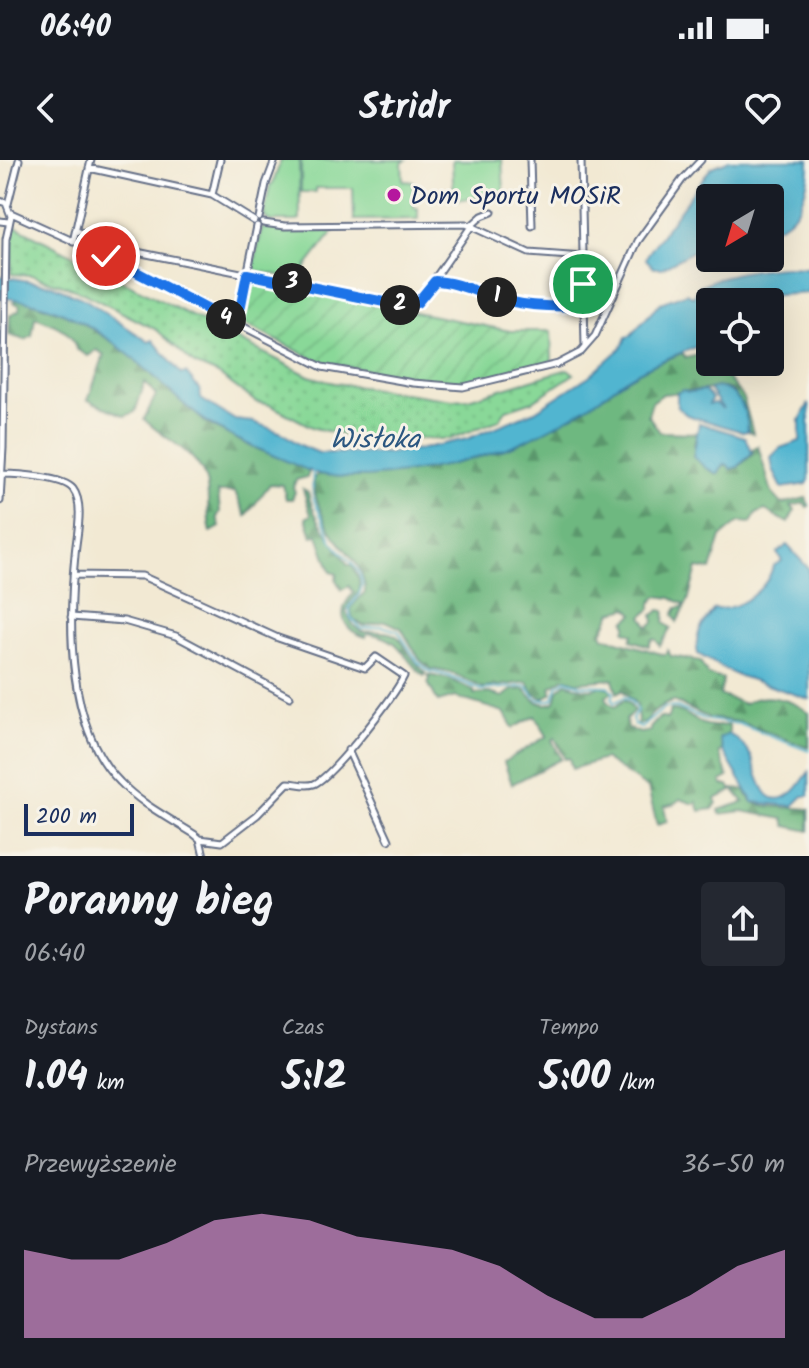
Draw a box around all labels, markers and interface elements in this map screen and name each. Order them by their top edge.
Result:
text: 06:40 [40,4,111,52]
text: Stridr [359,80,450,137]
icon: back [24,86,68,130]
icon: heart [741,86,785,130]
place label: Dom Sportu MOSiR [410,176,621,218]
north arrow [696,184,784,272]
map controls [696,184,784,376]
marker: Dom Sportu MOSiR [385,186,403,204]
pin [72,222,140,290]
icon: check [84,234,128,278]
pin [549,250,617,318]
icon: arrive [561,262,605,306]
pin: 3 [272,263,312,303]
text: 3 [286,265,298,300]
pin: 1 [477,277,517,317]
text: 1 [494,279,500,314]
pin: 2 [380,285,420,325]
text: 2 [394,287,406,322]
button: locate [696,288,784,376]
pin: 4 [206,299,246,339]
text: 4 [220,301,232,336]
water label: Wisłoka [330,418,422,463]
scale bar [24,800,134,836]
text: 200 m [36,800,97,835]
text: Poranny bieg [24,868,274,938]
button: share [701,882,785,966]
text: 06:40 [24,933,85,975]
text: Dystans [24,1011,98,1046]
text: Czas [282,1011,324,1046]
text: Tempo [539,1011,599,1046]
text: 1.04 [24,1046,88,1110]
text: 5:12 [282,1046,347,1110]
text: 5:00 [539,1046,610,1110]
text: km [88,1066,125,1101]
text: /km [610,1066,655,1101]
text: Przewyższenie [24,1144,177,1186]
text: 36–50 m [682,1144,785,1186]

